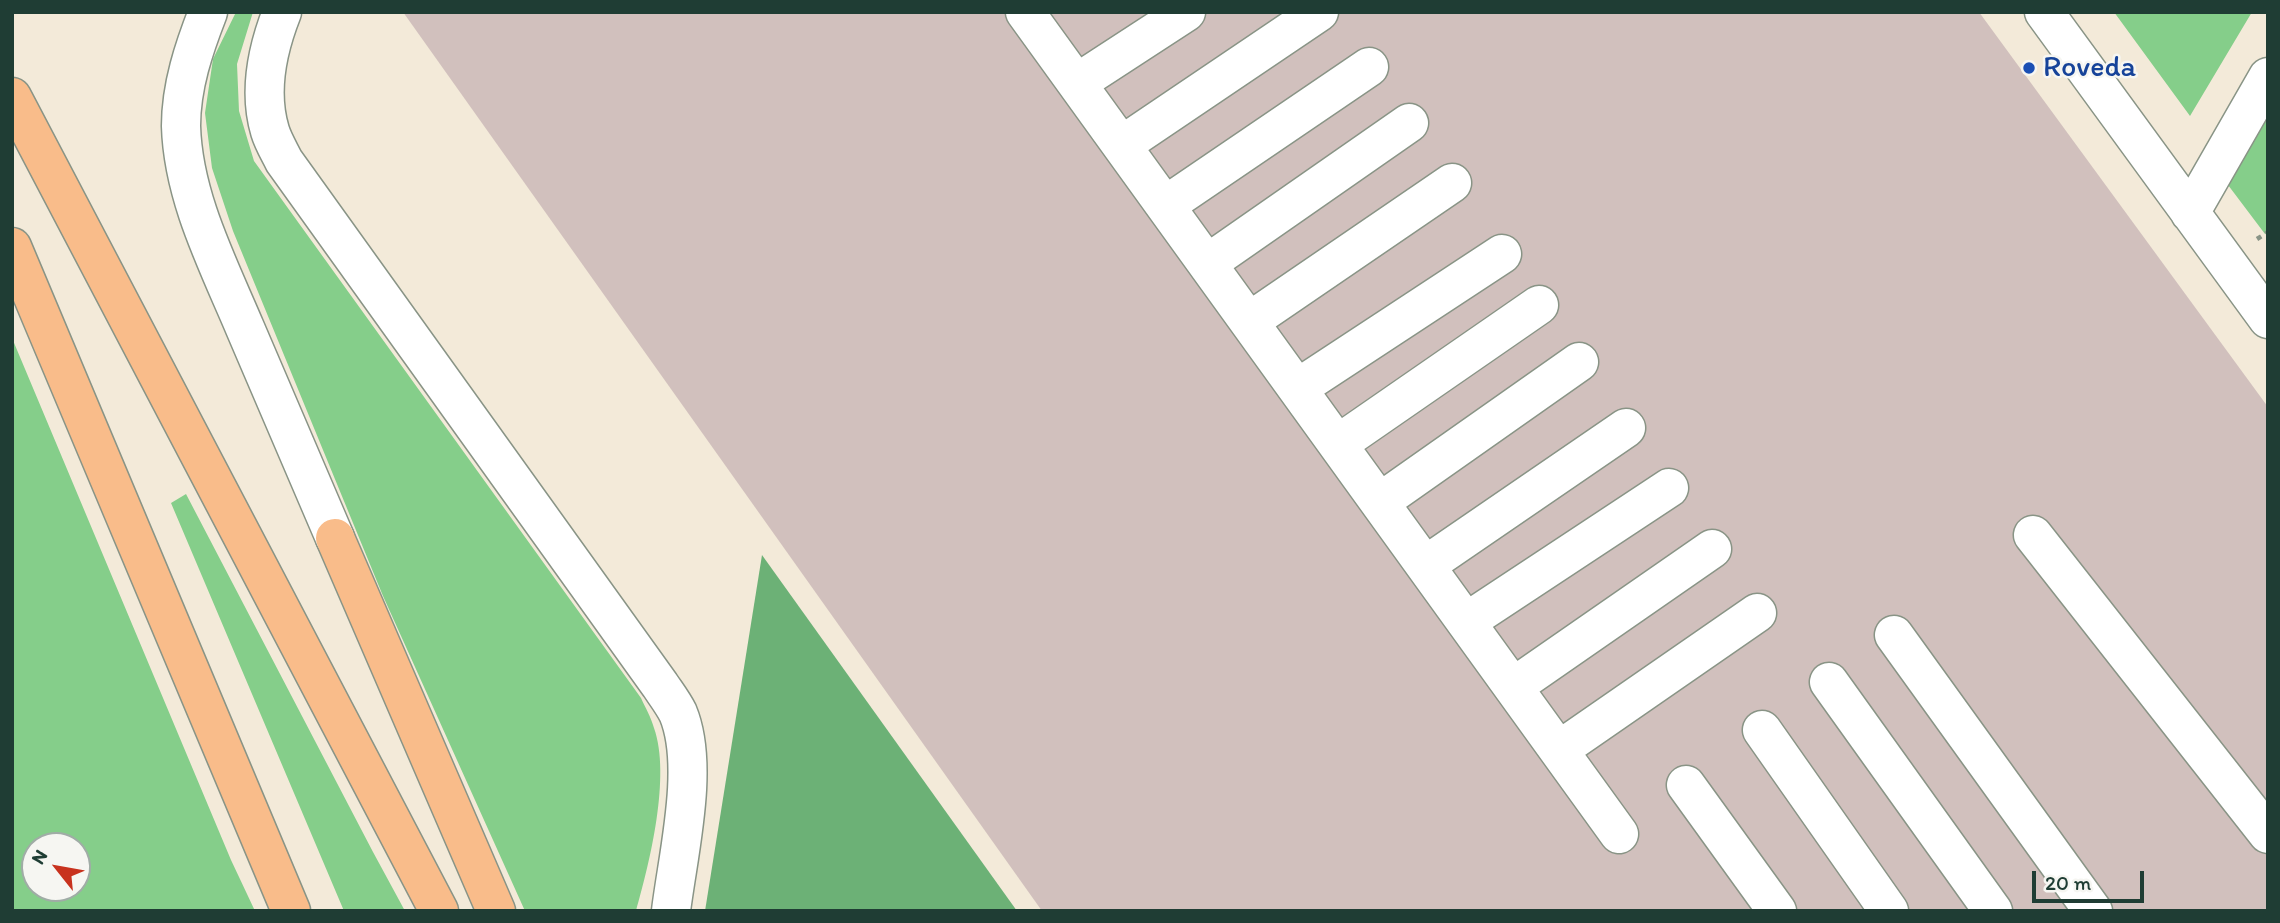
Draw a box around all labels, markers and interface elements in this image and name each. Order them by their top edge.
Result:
place label: Roveda [2043,50,2136,86]
marker: Roveda [2021,60,2037,76]
north arrow [21,832,91,902]
text: N [26,846,52,868]
scale bar [2035,856,2147,900]
text: 20 m [2045,870,2091,895]

